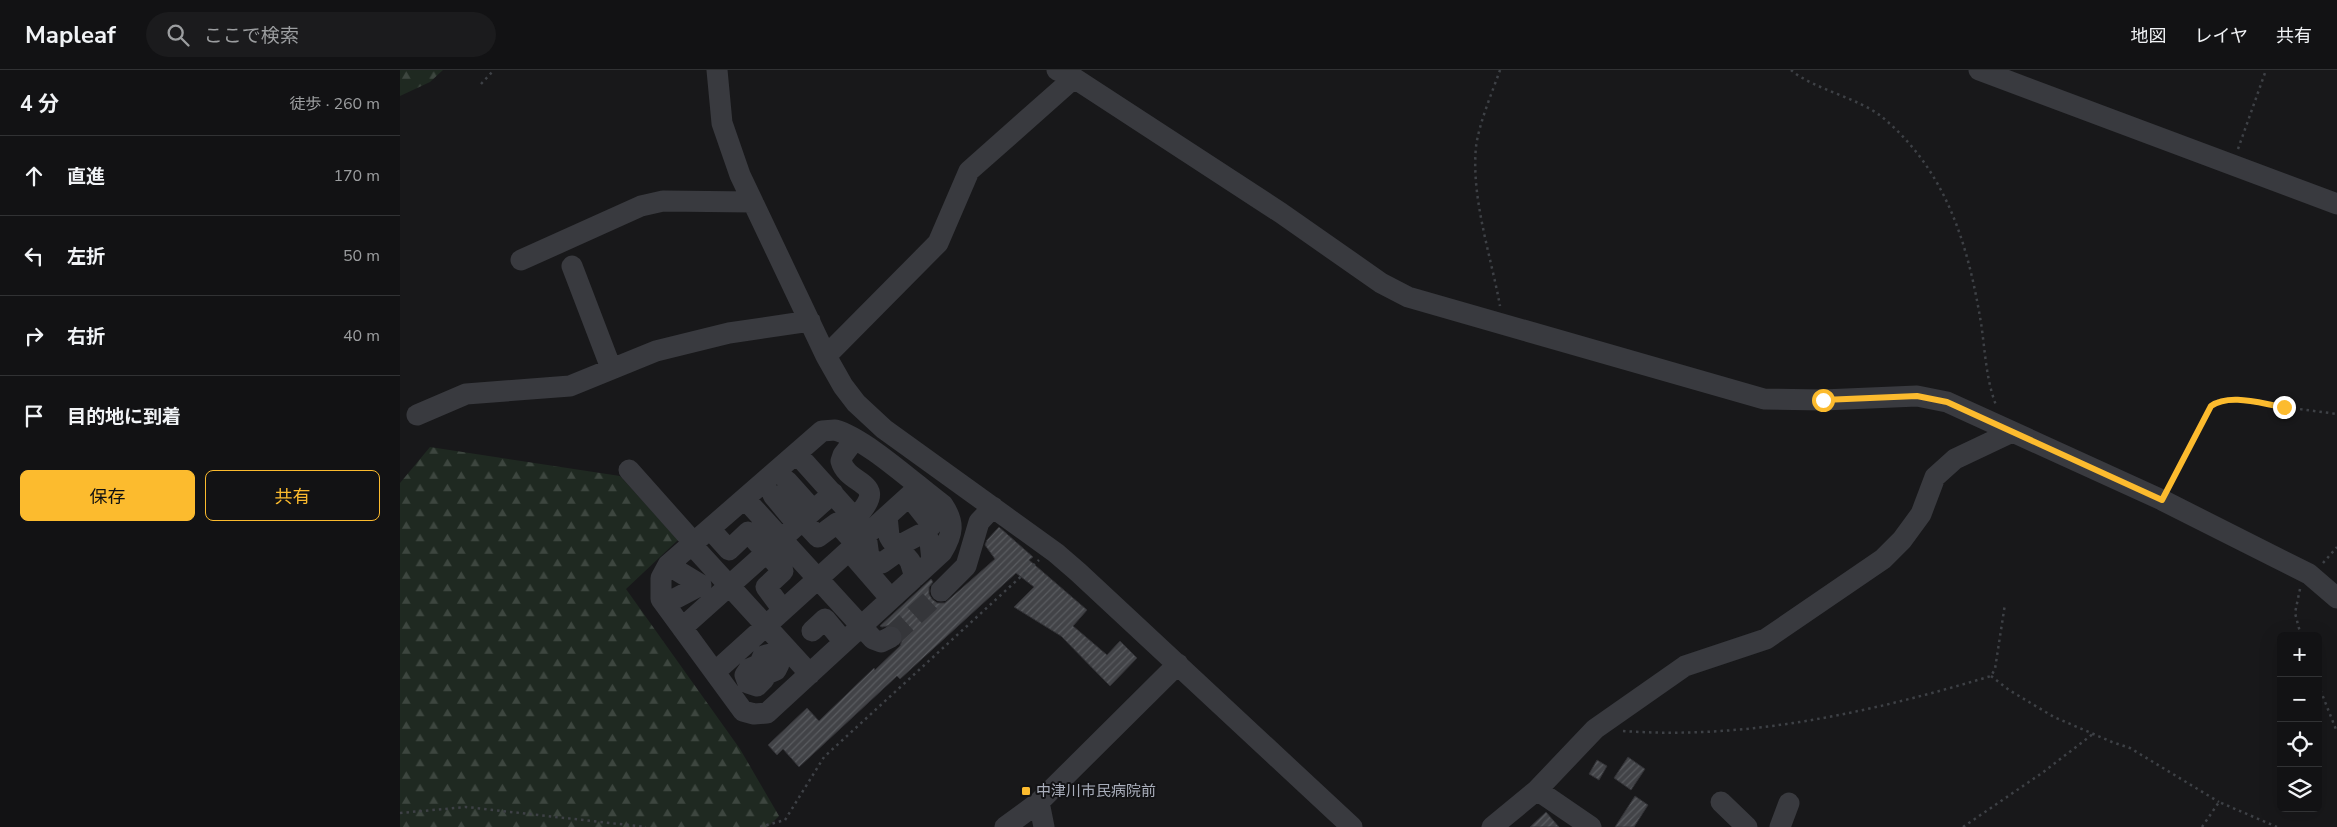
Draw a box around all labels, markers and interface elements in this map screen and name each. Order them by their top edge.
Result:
search box [146,12,496,57]
text: Mapleaf [25,19,116,51]
icon: search [164,21,192,49]
text: ここで検索 [204,23,299,49]
text: 地図 [2131,24,2167,48]
text: レイヤ [2195,24,2248,48]
text: 共有 [2276,24,2312,48]
text: 4 分 [20,90,59,118]
text: 徒歩 · 260 m [290,93,380,115]
icon: ahead [20,162,48,190]
text: 直進 [67,164,105,190]
text: 170 m [333,165,380,187]
icon: left [20,242,48,270]
text: 左折 [67,244,105,270]
text: 50 m [343,245,380,267]
icon: right [20,322,48,350]
text: 右折 [67,324,105,350]
text: 40 m [343,325,380,347]
route start [1812,389,1835,412]
route end [2273,396,2296,419]
icon: arrive [20,402,48,430]
text: 目的地に到着 [67,404,181,430]
button: 保存 [20,470,195,521]
button: 共有 [205,470,380,521]
map controls [2277,632,2322,812]
button: + [2277,632,2322,677]
button: − [2277,677,2322,722]
button: locate [2277,722,2322,767]
button: layers [2277,767,2322,812]
place label: 中津川市民病院前 [1036,781,1156,801]
marker: 中津川市民病院前 [1020,785,1032,797]

